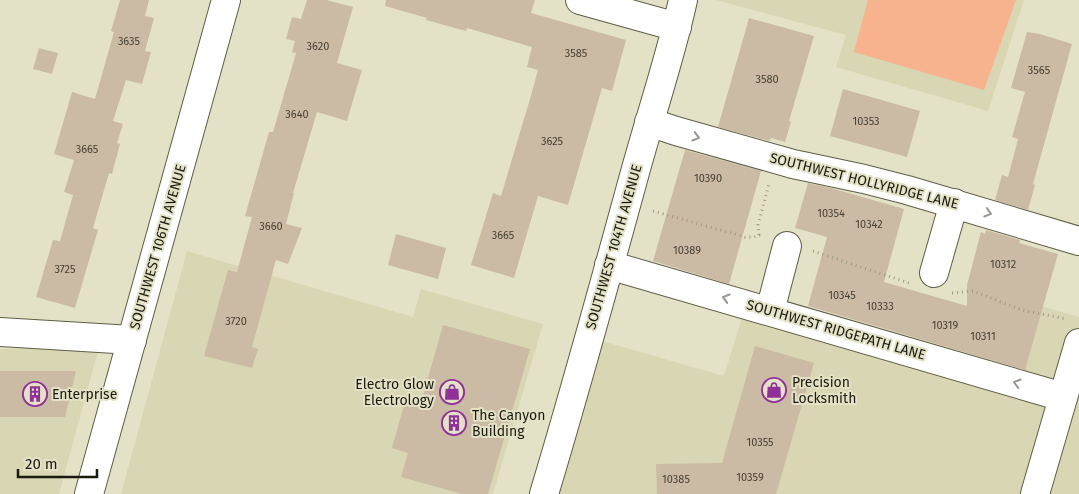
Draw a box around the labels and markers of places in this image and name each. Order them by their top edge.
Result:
place label: Precision Locksmith [792,374,856,407]
place label: Electro Glow Electrology [355,376,434,409]
shop icon: Precision Locksmith [761,377,787,403]
shop icon: Electro Glow Electrology [439,379,465,405]
building icon: Enterprise [22,381,48,407]
place label: Enterprise [52,386,117,403]
place label: The Canyon Building [472,407,545,440]
building icon: The Canyon Building [441,410,467,436]

